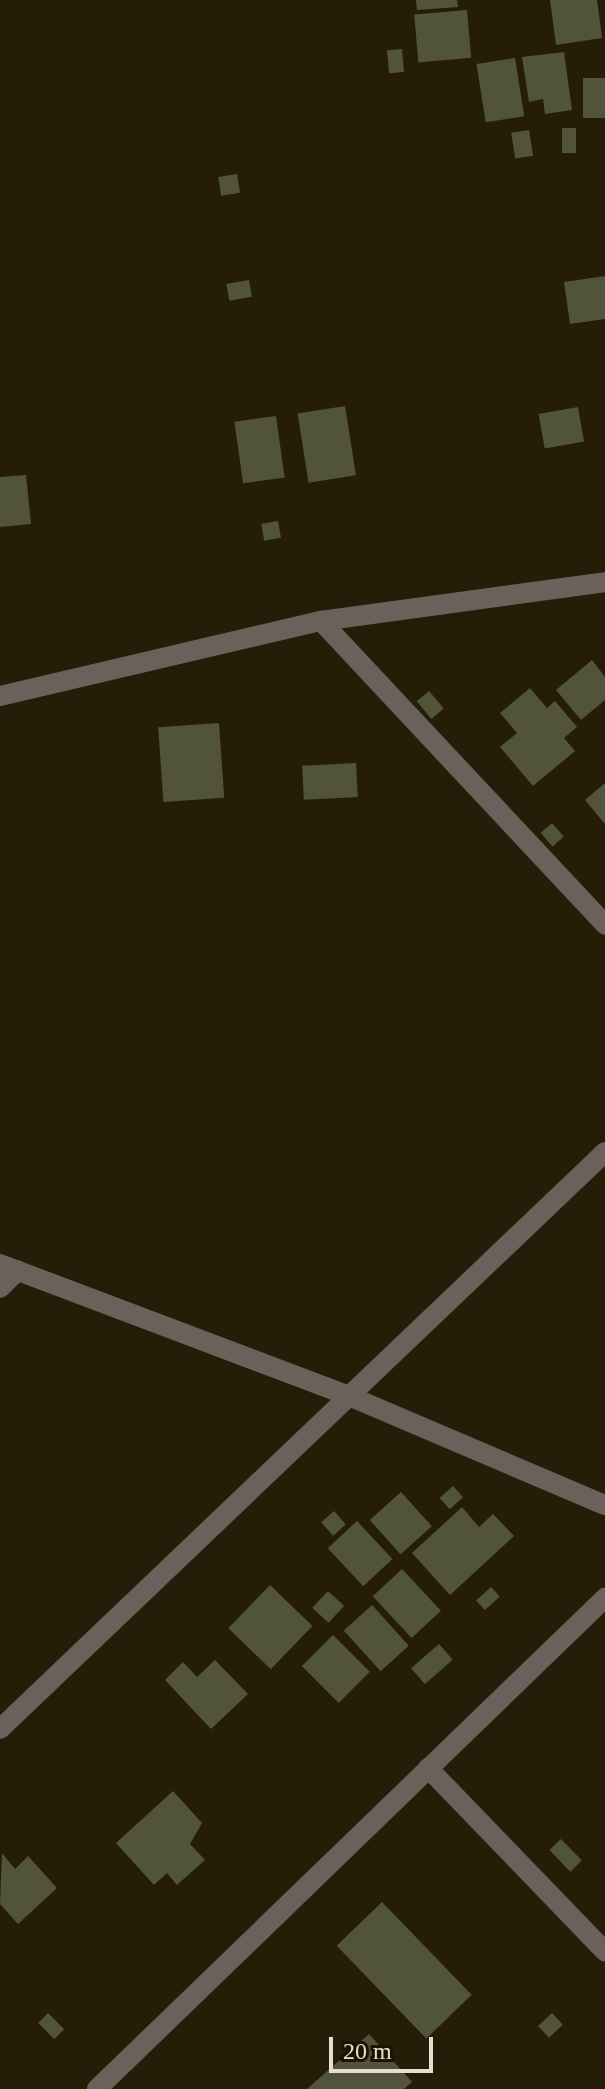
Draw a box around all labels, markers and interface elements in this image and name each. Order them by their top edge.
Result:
scale bar [333,2021,437,2071]
text: 20 m [343,2038,392,2064]

